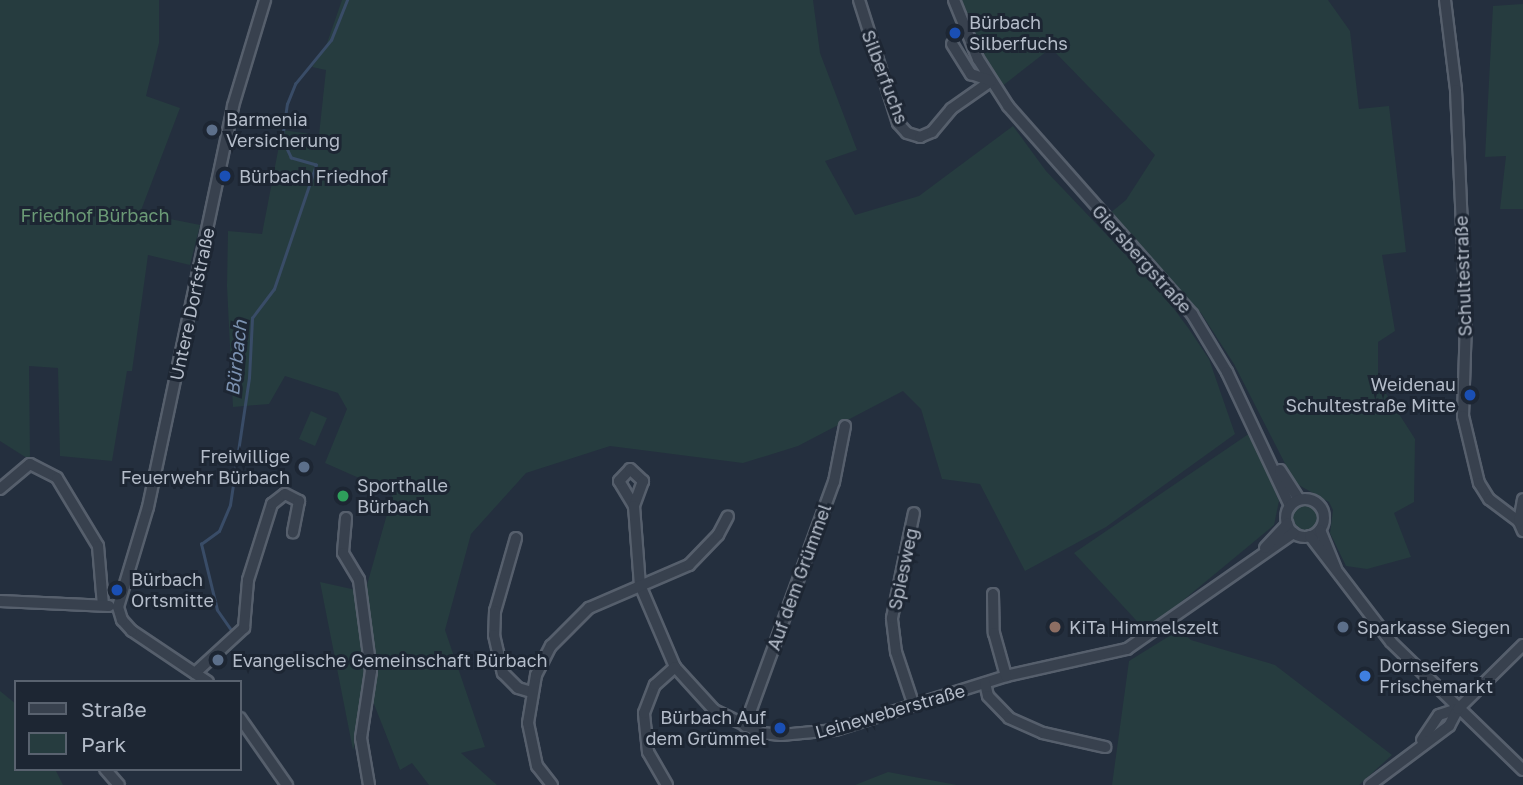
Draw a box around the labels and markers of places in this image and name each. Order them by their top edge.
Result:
place label: Bürbach Silberfuchs [969,12,1068,54]
marker: Bürbach Silberfuchs [947,25,963,41]
place label: Barmenia Versicherung [226,109,340,152]
marker: Barmenia Versicherung [204,122,220,138]
place label: Bürbach Friedhof [239,165,388,187]
marker: Bürbach Friedhof [217,168,233,184]
place label: Weidenau Schultestraße Mitte [1286,374,1456,416]
marker: Weidenau Schultestraße Mitte [1462,387,1478,403]
place label: Freiwillige Feuerwehr Bürbach [121,446,290,489]
marker: Freiwillige Feuerwehr Bürbach [296,459,312,475]
place label: Sporthalle Bürbach [357,475,448,518]
marker: Sporthalle Bürbach [335,488,351,504]
place label: Bürbach Ortsmitte [131,569,214,612]
marker: Bürbach Ortsmitte [109,582,125,598]
place label: KiTa Himmelszelt [1069,616,1219,638]
place label: Sparkasse Siegen [1357,616,1510,638]
marker: KiTa Himmelszelt [1047,619,1063,635]
marker: Sparkasse Siegen [1335,619,1351,635]
place label: Evangelische Gemeinschaft Bürbach [232,649,548,671]
marker: Evangelische Gemeinschaft Bürbach [210,652,226,668]
place label: Dornseifers Frischemarkt [1379,655,1493,698]
marker: Dornseifers Frischemarkt [1357,668,1373,684]
place label: Bürbach Auf dem Grümmel [645,707,766,750]
marker: Bürbach Auf dem Grümmel [772,720,788,736]

